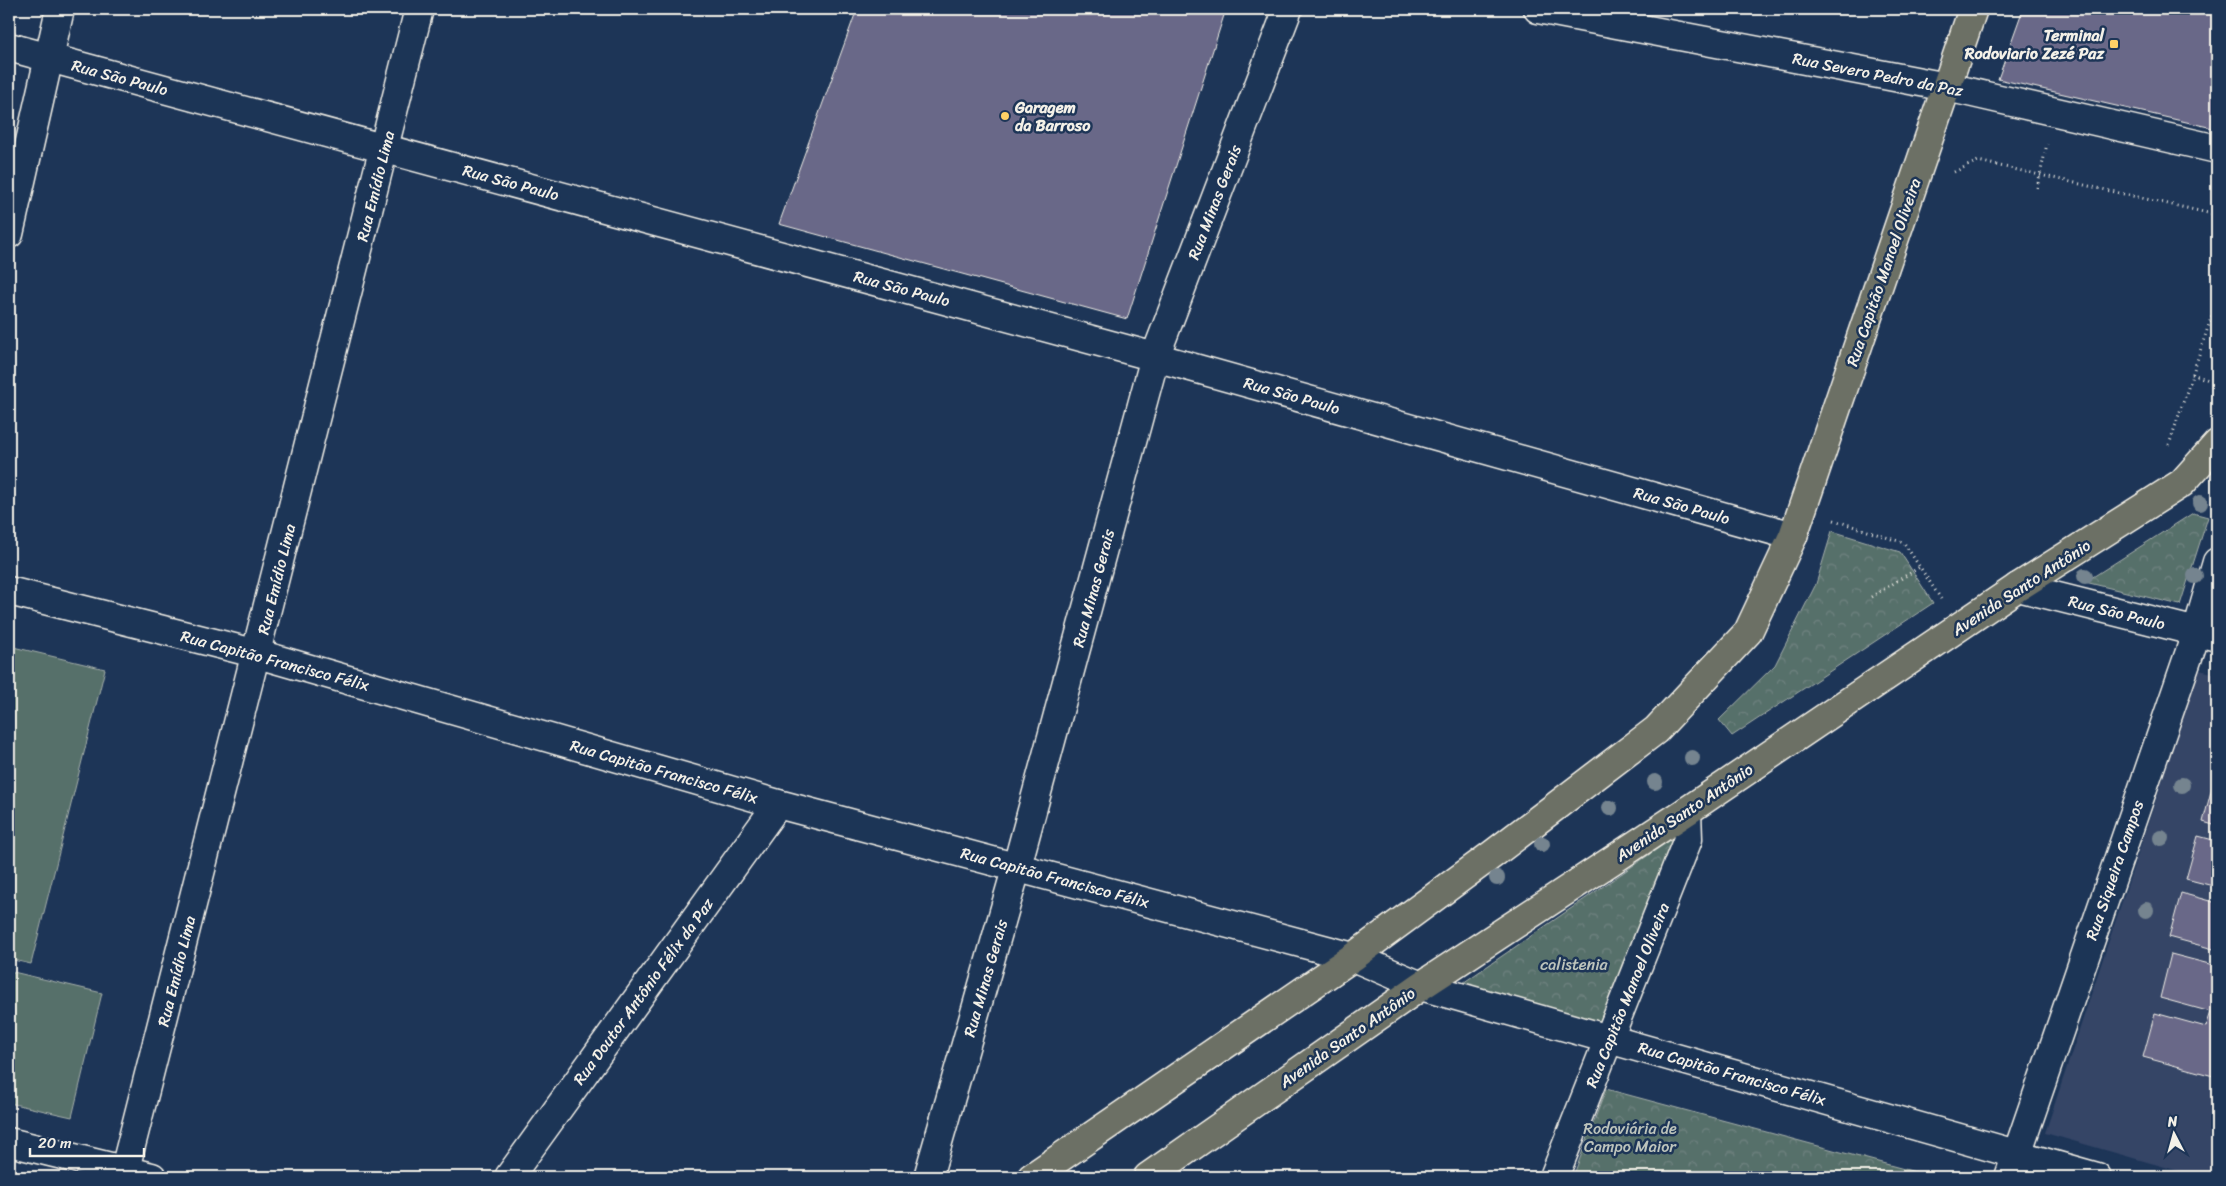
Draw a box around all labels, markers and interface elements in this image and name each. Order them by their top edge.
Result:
place label: Terminal Rodoviario Zezé Paz [1964,21,2105,68]
marker: Terminal Rodoviario Zezé Paz [2108,38,2120,50]
street label: Rua Severo Pedro da Paz [1790,44,1966,105]
street label: Rua São Paulo [68,51,171,104]
place label: Garagem da Barroso [1014,93,1091,140]
marker: Garagem da Barroso [999,110,1011,122]
street label: Rua Emídio Lima [348,128,403,245]
street label: Rua Minas Gerais [1179,140,1250,264]
street label: Rua São Paulo [459,156,562,209]
street label: Rua Capitão Manoel Oliveira [1838,174,1929,370]
street label: Rua São Paulo [850,262,953,315]
street label: Rua São Paulo [1240,368,1343,423]
street label: Rua São Paulo [1630,478,1733,533]
street label: Rua Emídio Lima [249,521,304,638]
street label: Rua Minas Gerais [1064,525,1123,650]
street label: Avenida Santo Antônio [1945,531,2097,644]
street label: Rua São Paulo [2065,586,2168,639]
street label: Rua Capitão Francisco Félix [177,621,373,700]
street label: Rua Capitão Francisco Félix [567,731,762,812]
street label: Avenida Santo Antônio [1608,755,1759,870]
street label: Rua Siqueira Campos [2077,795,2152,944]
street label: Rua Capitão Francisco Félix [957,838,1153,917]
street label: Rua Doutor Antônio Félix da Paz [565,891,722,1091]
street label: Rua Capitão Manoel Oliveira [1577,898,1678,1092]
street label: Rua Emídio Lima [149,913,204,1030]
street label: Rua Minas Gerais [955,915,1016,1040]
park label: calistenia [1540,950,1609,979]
street label: Avenida Santo Antônio [1272,979,1422,1096]
street label: Rua Capitão Francisco Félix [1635,1033,1830,1114]
north arrow [2148,1108,2198,1158]
text: N [2166,1109,2179,1135]
park label: Rodoviária de Campo Maior [1583,1114,1677,1161]
scale bar [30,1126,144,1158]
text: 20 m [38,1130,72,1156]

